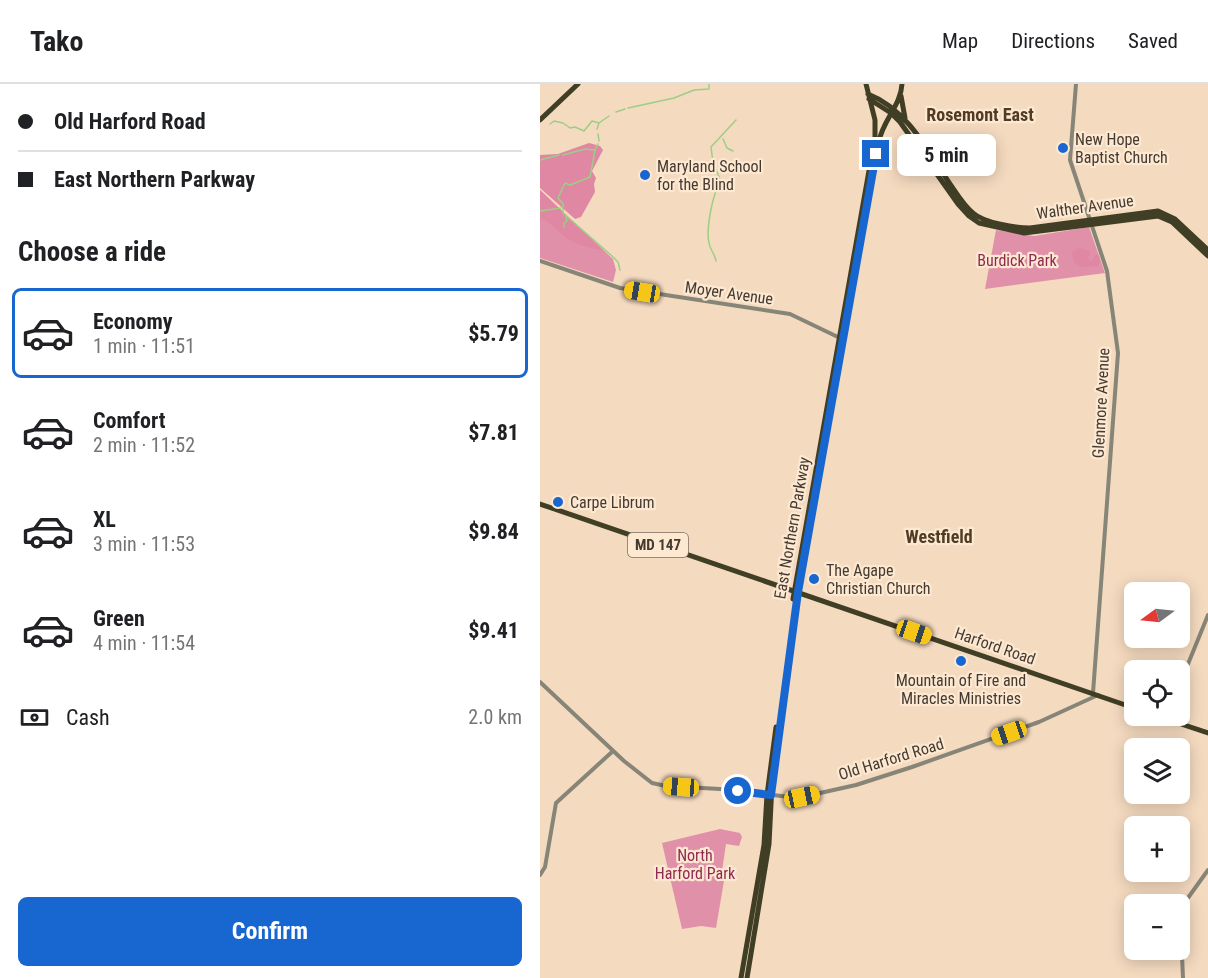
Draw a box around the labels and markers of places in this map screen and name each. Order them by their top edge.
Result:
place label: New Hope Baptist Church [1075,130,1168,167]
marker: New Hope Baptist Church [1056,141,1070,155]
place label: Maryland School for the Blind [657,157,762,194]
marker: Maryland School for the Blind [638,168,652,182]
place label: Carpe Librum [570,493,655,512]
marker: Carpe Librum [551,495,565,509]
place label: The Agape Christian Church [826,561,931,598]
marker: The Agape Christian Church [807,572,821,586]
marker: Mountain of Fire and Miracles Ministries [954,654,968,668]
place label: Mountain of Fire and Miracles Ministries [896,671,1026,708]

